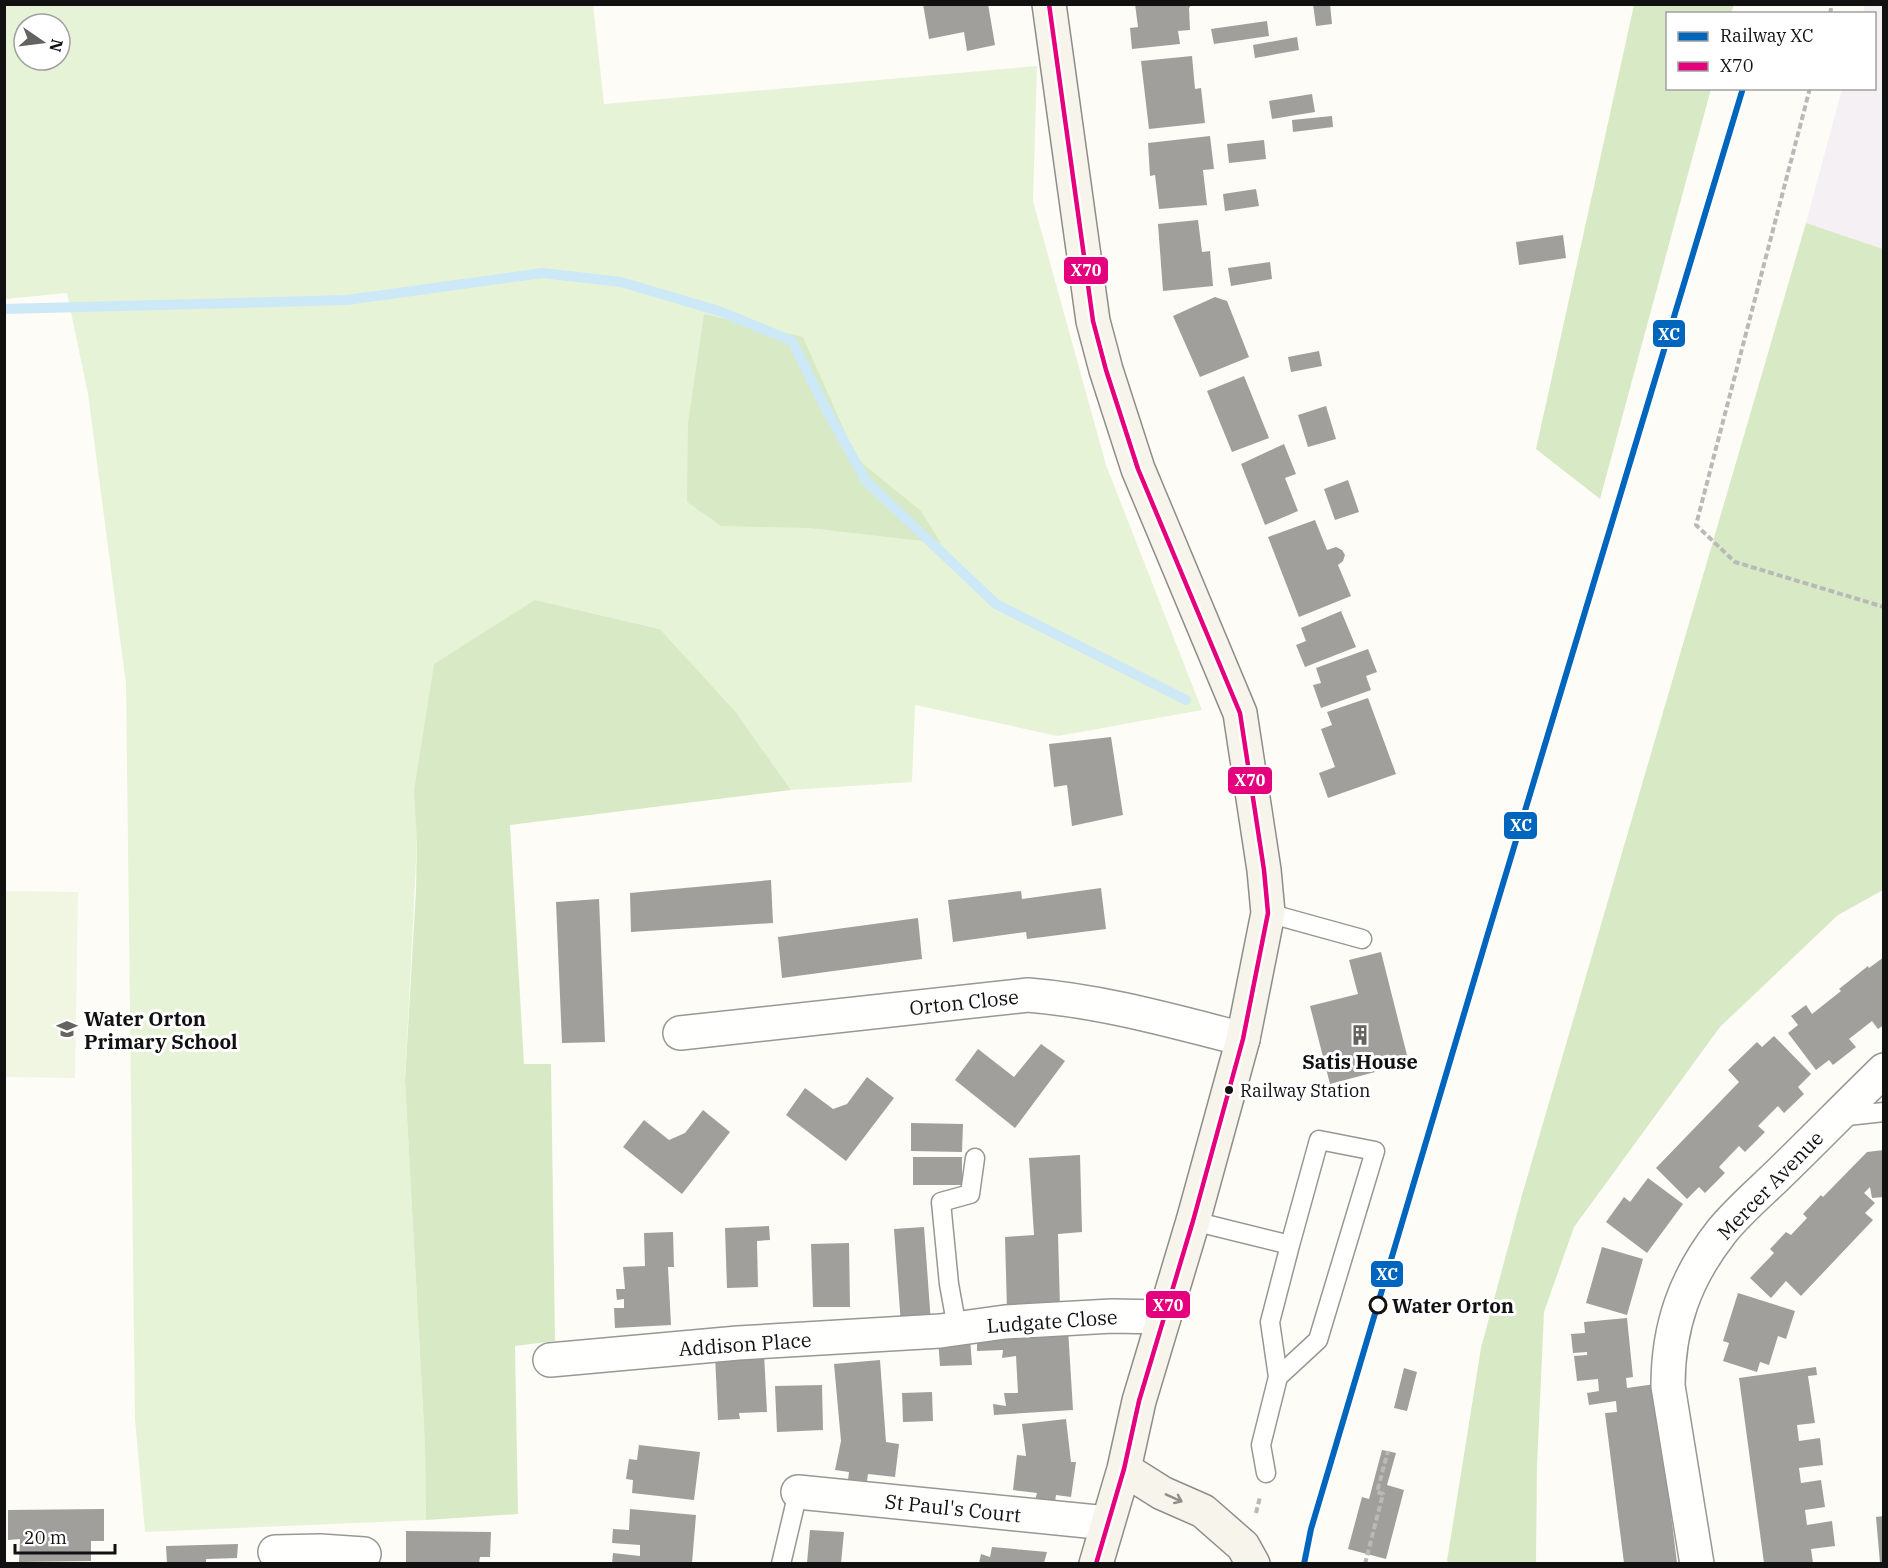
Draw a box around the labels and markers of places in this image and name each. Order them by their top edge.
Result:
place label: Water Orton Primary School [84,1005,238,1055]
school or university icon: Water Orton Primary School [55,1017,79,1041]
building icon: Satis House [1348,1023,1372,1047]
place label: Satis House [1302,1048,1418,1075]
place label: Railway Station [1240,1079,1371,1102]
marker: Railway Station [1223,1084,1235,1096]
place label: Water Orton [1392,1292,1514,1319]
marker: Water Orton [1369,1296,1387,1314]

